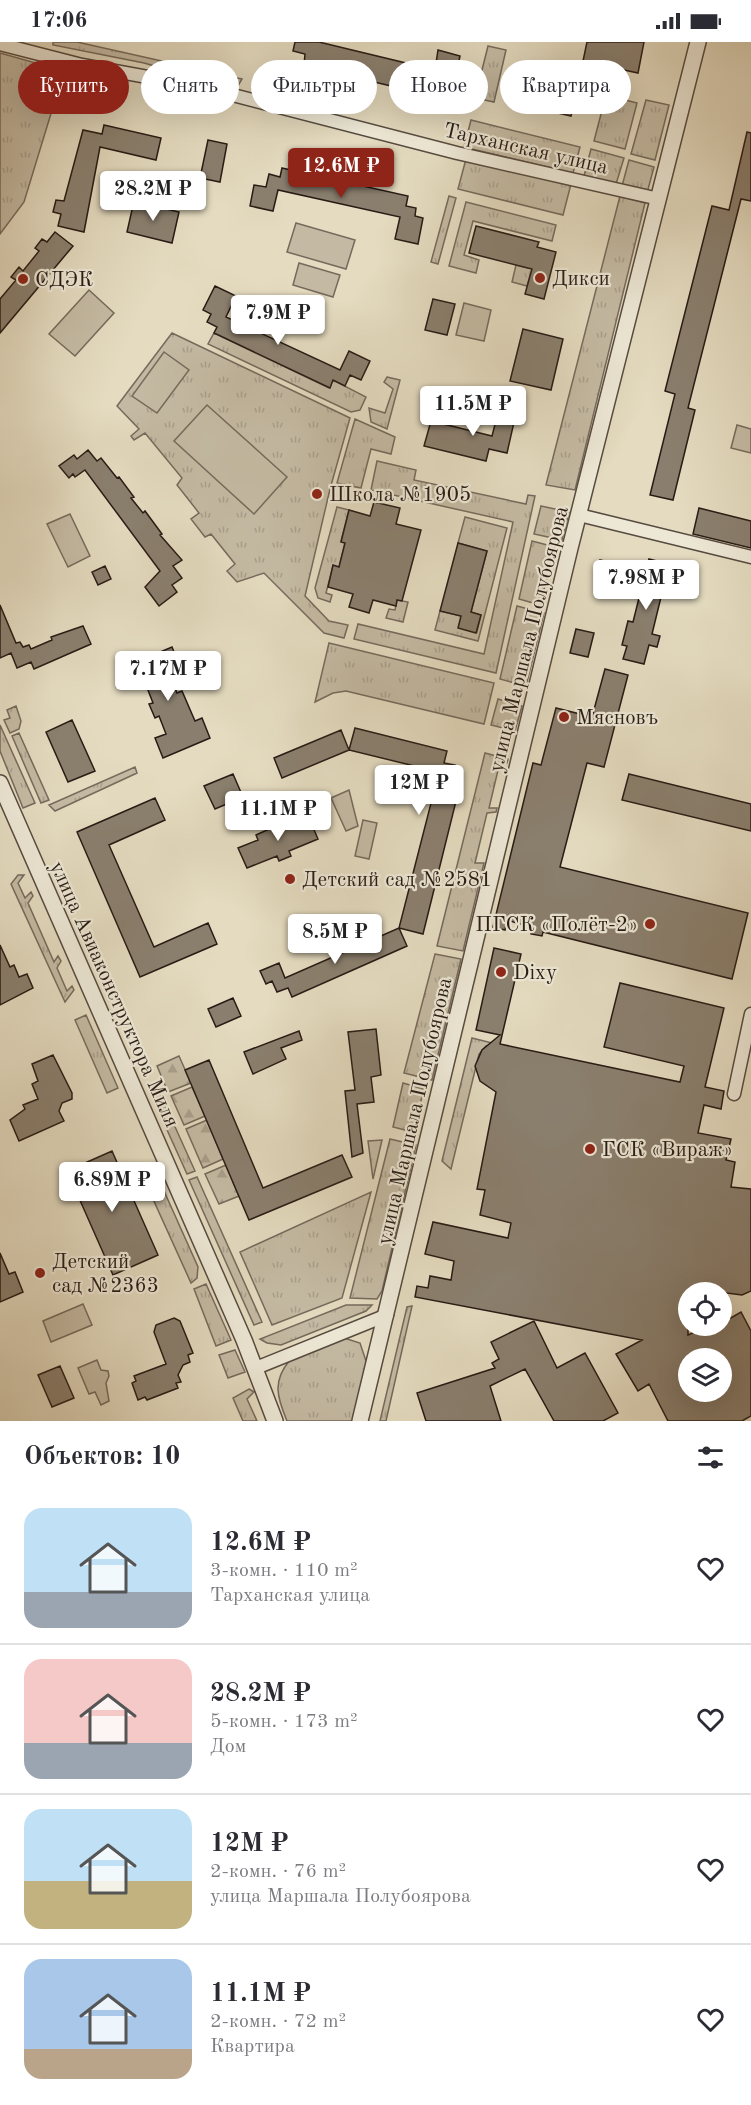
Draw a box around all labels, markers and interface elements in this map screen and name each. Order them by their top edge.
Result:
text: 17:06 [30,10,87,32]
chip: Купить [18,60,129,114]
chip: Снять [141,60,239,114]
chip: Фильтры [251,60,377,114]
chip: Новое [389,60,488,114]
chip: Квартира [500,60,631,114]
street label: Тарханская улица [441,120,610,179]
pin: 12.6M ₽ [286,148,396,199]
text: 12.6M ₽ [302,157,380,177]
pin: 28.2M ₽ [98,171,208,222]
text: 28.2M ₽ [114,180,192,200]
place label: Дикси [552,269,610,290]
place label: СДЭК [35,270,93,291]
marker: Дикси [533,271,547,285]
marker: СДЭК [16,272,30,286]
pin: 7.9M ₽ [229,295,327,346]
text: 7.9M ₽ [245,304,311,324]
pin: 11.5M ₽ [418,386,528,437]
text: 11.5M ₽ [434,395,512,415]
place label: Школа №1905 [329,485,471,506]
marker: Школа №1905 [310,487,324,501]
street label: улица Маршала Полубоярова [486,504,573,775]
pin: 7.98M ₽ [591,560,701,611]
text: 7.98M ₽ [607,569,685,589]
pin: 7.17M ₽ [113,651,223,702]
text: 7.17M ₽ [129,660,207,680]
place label: Мясновъ [576,708,658,729]
marker: Мясновъ [557,710,571,724]
pin: 12M ₽ [377,765,461,816]
text: 12M ₽ [389,774,449,794]
pin: 11.1M ₽ [223,791,333,842]
text: 11.1M ₽ [239,800,317,820]
street label: улица Авиаконструктора Миля [45,858,182,1131]
place label: Детский сад №2581 [302,870,492,891]
marker: Детский сад №2581 [283,872,297,886]
pin: 8.5M ₽ [286,914,384,965]
place label: ПГСК «Полёт-2» [475,915,638,936]
marker: ПГСК «Полёт-2» [643,917,657,931]
text: 8.5M ₽ [302,923,368,943]
place label: Dixy [513,963,557,984]
marker: Dixy [494,965,508,979]
street label: улица Маршала Полубоярова [374,976,456,1247]
place label: ГСК «Вираж» [602,1140,733,1161]
marker: ГСК «Вираж» [583,1142,597,1156]
pin: 6.89M ₽ [57,1162,167,1213]
text: 6.89M ₽ [73,1171,151,1191]
place label: Детский сад №2363 [52,1252,159,1297]
marker: Детский сад №2363 [33,1266,47,1280]
map controls [678,1282,732,1402]
button: locate [678,1282,732,1336]
button: layers [678,1348,732,1402]
icon: filters [694,1441,727,1474]
text: Объектов: 10 [24,1444,180,1470]
text: 12.6M ₽ [210,1530,311,1556]
icon: home [72,1532,144,1604]
icon: heart [694,1552,727,1585]
text: 3-комн. · 110 m² [210,1561,358,1581]
text: Тарханская улица [210,1586,370,1606]
text: 28.2M ₽ [210,1681,311,1707]
icon: home [72,1683,144,1755]
icon: heart [694,1703,727,1736]
text: 5-комн. · 173 m² [210,1712,358,1732]
text: Дом [210,1737,246,1757]
text: 12M ₽ [210,1831,289,1857]
icon: home [72,1833,144,1905]
icon: heart [694,1853,727,1886]
text: 2-комн. · 76 m² [210,1862,346,1882]
text: улица Маршала Полубоярова [210,1887,471,1907]
text: 11.1M ₽ [210,1981,311,2007]
icon: home [72,1983,144,2055]
icon: heart [694,2003,727,2036]
text: 2-комн. · 72 m² [210,2012,346,2032]
text: Квартира [210,2037,295,2057]

